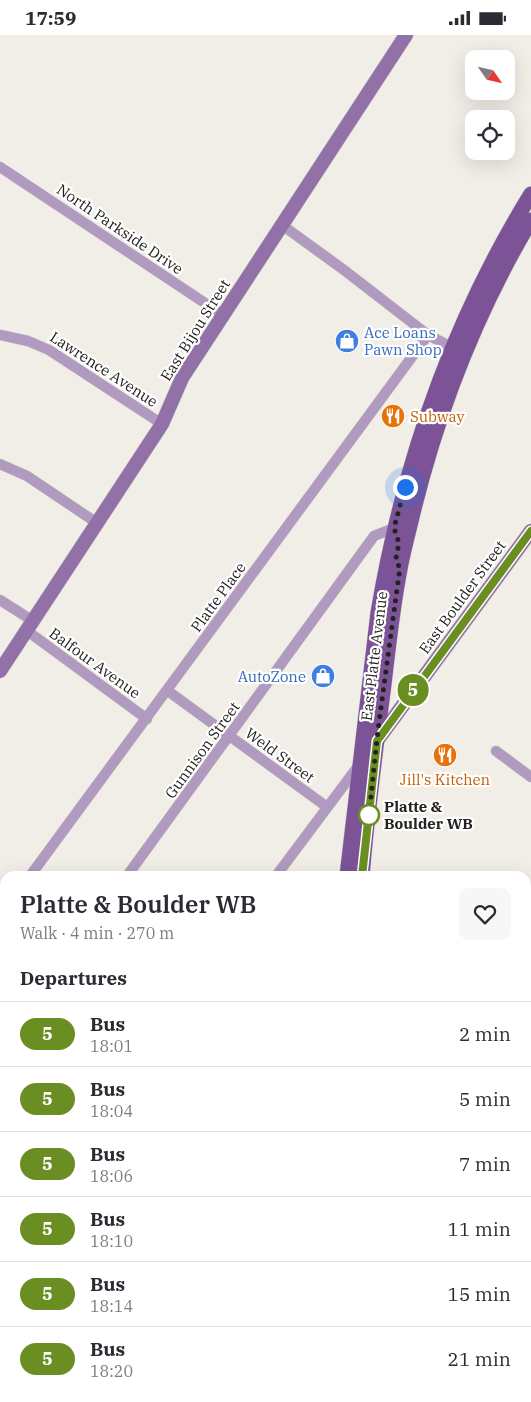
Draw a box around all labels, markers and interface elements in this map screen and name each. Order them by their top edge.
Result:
text: 17:59 [25,6,76,30]
north arrow [465,50,515,100]
map controls [465,50,515,160]
button: locate [465,110,515,160]
street label: North Parkside Drive [53,180,187,278]
street label: East Bijou Street [156,276,234,384]
place label: Ace Loans Pawn Shop [364,323,442,359]
street label: Lawrence Avenue [47,327,161,411]
shop icon: Ace Loans Pawn Shop [334,328,360,354]
restaurant icon: Subway [380,403,406,429]
place label: Subway [410,407,465,426]
your location [393,475,418,500]
street label: East Boulder Street [414,537,510,657]
street label: Platte Place [186,558,250,636]
street label: East Platte Avenue [357,590,391,722]
street label: Balfour Avenue [46,623,144,703]
shop icon: AutoZone [310,663,336,689]
place label: AutoZone [238,667,306,686]
line badge: 5 [397,674,429,706]
text: 5 [408,678,418,701]
street label: Gunnison Street [161,698,243,802]
street label: Weld Street [242,723,318,787]
restaurant icon: Jill's Kitchen [432,742,458,768]
place label: Jill's Kitchen [400,770,491,789]
place label: Platte & Boulder WB [384,797,473,833]
marker: Platte & Boulder WB [358,804,380,826]
text: Platte & Boulder WB [20,888,256,920]
button: heart [459,888,511,940]
text: Walk · 4 min · 270 m [20,923,174,943]
text: Departures [20,966,127,990]
text: Bus [90,1012,125,1036]
text: 5 [42,1022,53,1045]
text: 2 min [459,1022,511,1046]
text: 18:01 [90,1036,133,1056]
text: Bus [90,1077,125,1101]
text: 5 [42,1087,53,1110]
text: 5 min [459,1087,511,1111]
text: 18:04 [90,1101,133,1121]
text: Bus [90,1142,125,1166]
text: 5 [42,1152,53,1175]
text: 7 min [459,1152,511,1176]
text: 18:06 [90,1166,133,1186]
text: Bus [90,1207,125,1231]
text: 5 [42,1217,53,1240]
text: 11 min [448,1217,511,1241]
text: 18:10 [90,1231,133,1251]
text: Bus [90,1272,125,1296]
text: 5 [42,1282,53,1305]
text: 15 min [448,1282,511,1306]
text: 18:14 [90,1296,133,1316]
text: Bus [90,1337,125,1361]
text: 5 [42,1347,53,1370]
text: 21 min [448,1347,511,1371]
text: 18:20 [90,1361,133,1381]

